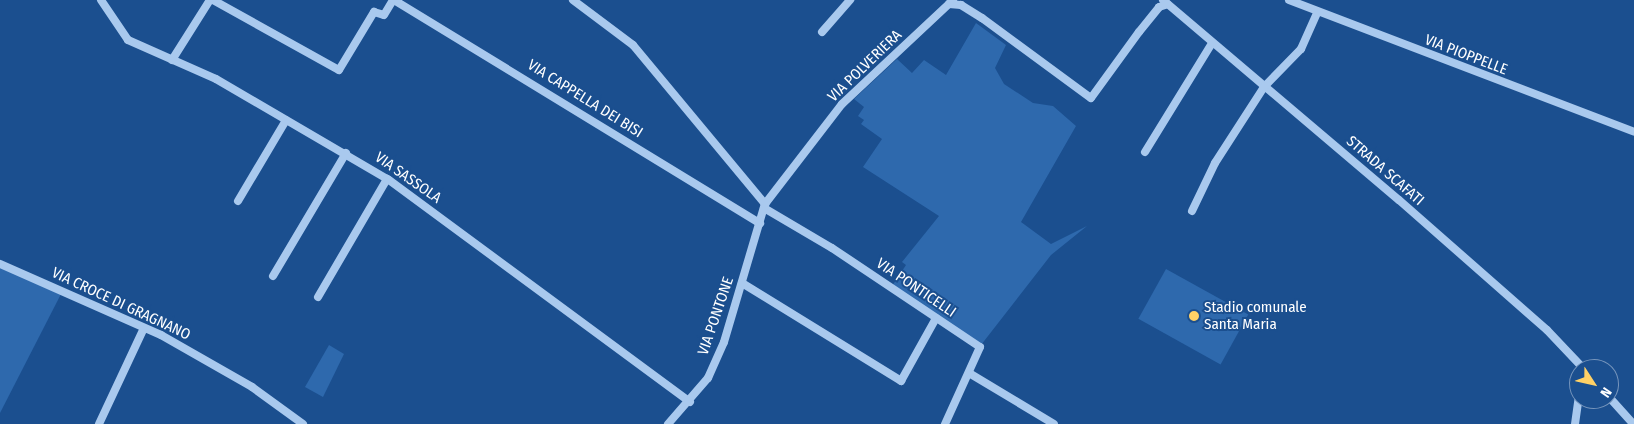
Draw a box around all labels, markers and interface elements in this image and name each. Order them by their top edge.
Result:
street label: VIA POLVERIERA [824,26,906,106]
street label: VIA PIOPPELLE [1422,31,1510,79]
street label: VIA CAPPELLA DEI BISI [524,56,646,142]
street label: STRADA SCAFATI [1343,132,1427,210]
street label: VIA SASSOLA [371,149,445,207]
street label: VIA PONTICELLI [873,255,959,321]
street label: VIA CROCE DI GRAGNANO [49,264,193,344]
street label: VIA PONTONE [694,275,738,357]
place label: Stadio comunale Santa Maria [1204,298,1307,333]
marker: Stadio comunale Santa Maria [1188,310,1200,322]
north arrow [1569,359,1619,409]
text: N [1597,384,1615,401]

